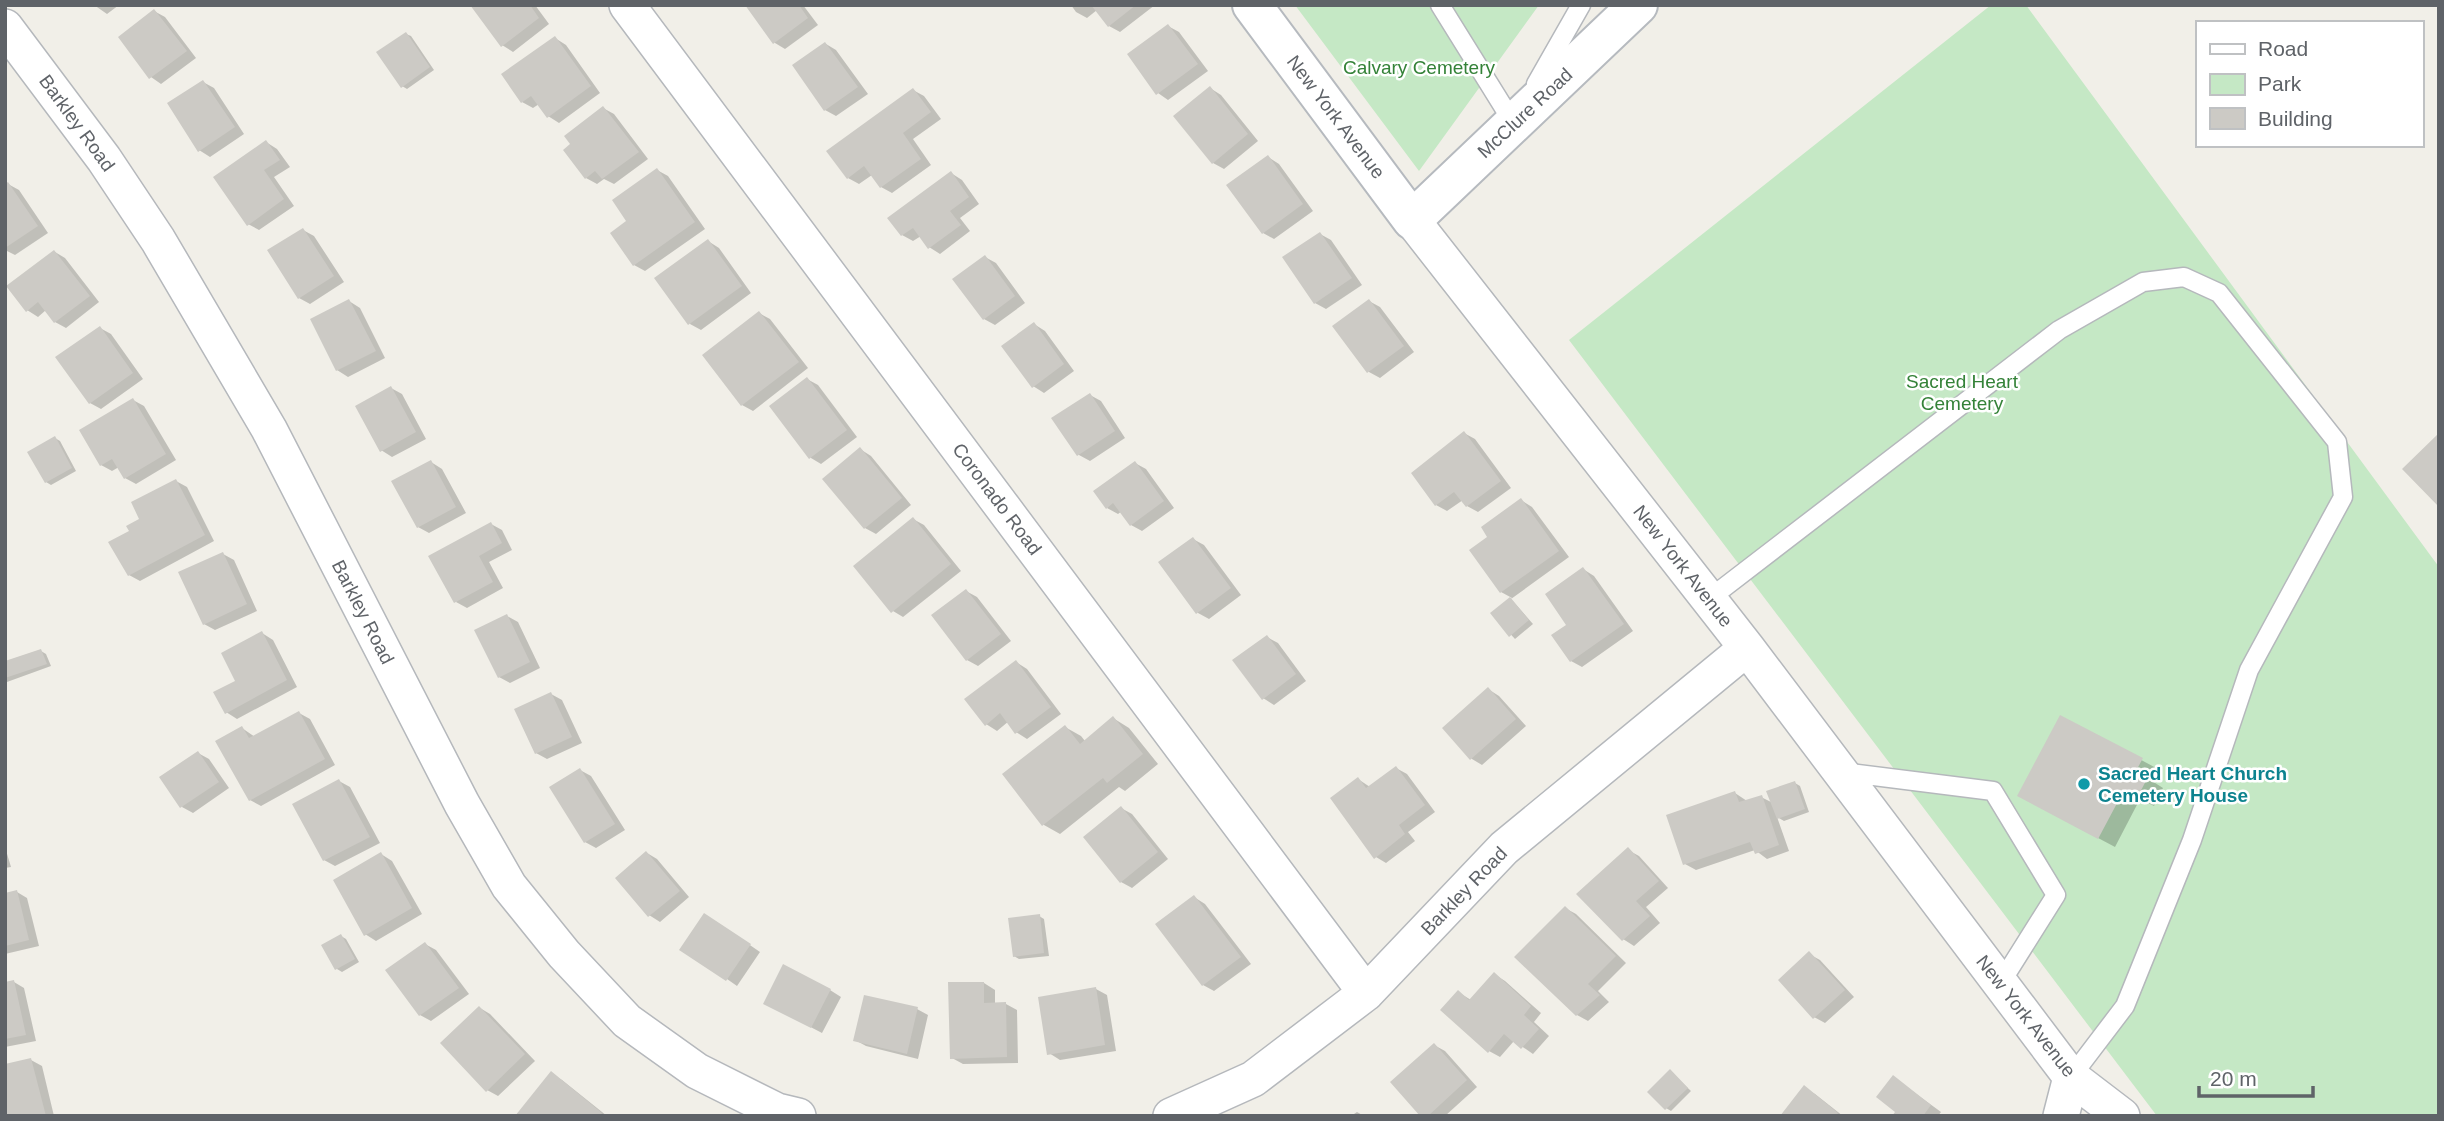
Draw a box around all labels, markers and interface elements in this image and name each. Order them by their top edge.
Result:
legend [2196,21,2423,147]
text: Road [2258,37,2308,60]
street label: New York Avenue [1283,51,1389,183]
park label: Calvary Cemetery [1343,57,1496,78]
street label: McClure Road [1473,64,1577,162]
street label: Barkley Road [35,71,119,175]
text: Park [2258,72,2302,95]
text: Building [2258,107,2333,130]
park label: Sacred Heart Cemetery [1906,371,2019,414]
street label: Coronado Road [948,439,1046,559]
street label: New York Avenue [1629,501,1737,631]
street label: Barkley Road [328,556,398,668]
place label: Sacred Heart Church Cemetery House [2098,763,2287,806]
marker: Sacred Heart Church Cemetery House [2076,776,2092,792]
street label: Barkley Road [1417,843,1511,939]
street label: New York Avenue [1972,951,2080,1081]
scale bar [2199,1054,2313,1098]
text: 20 m [2210,1067,2257,1090]

